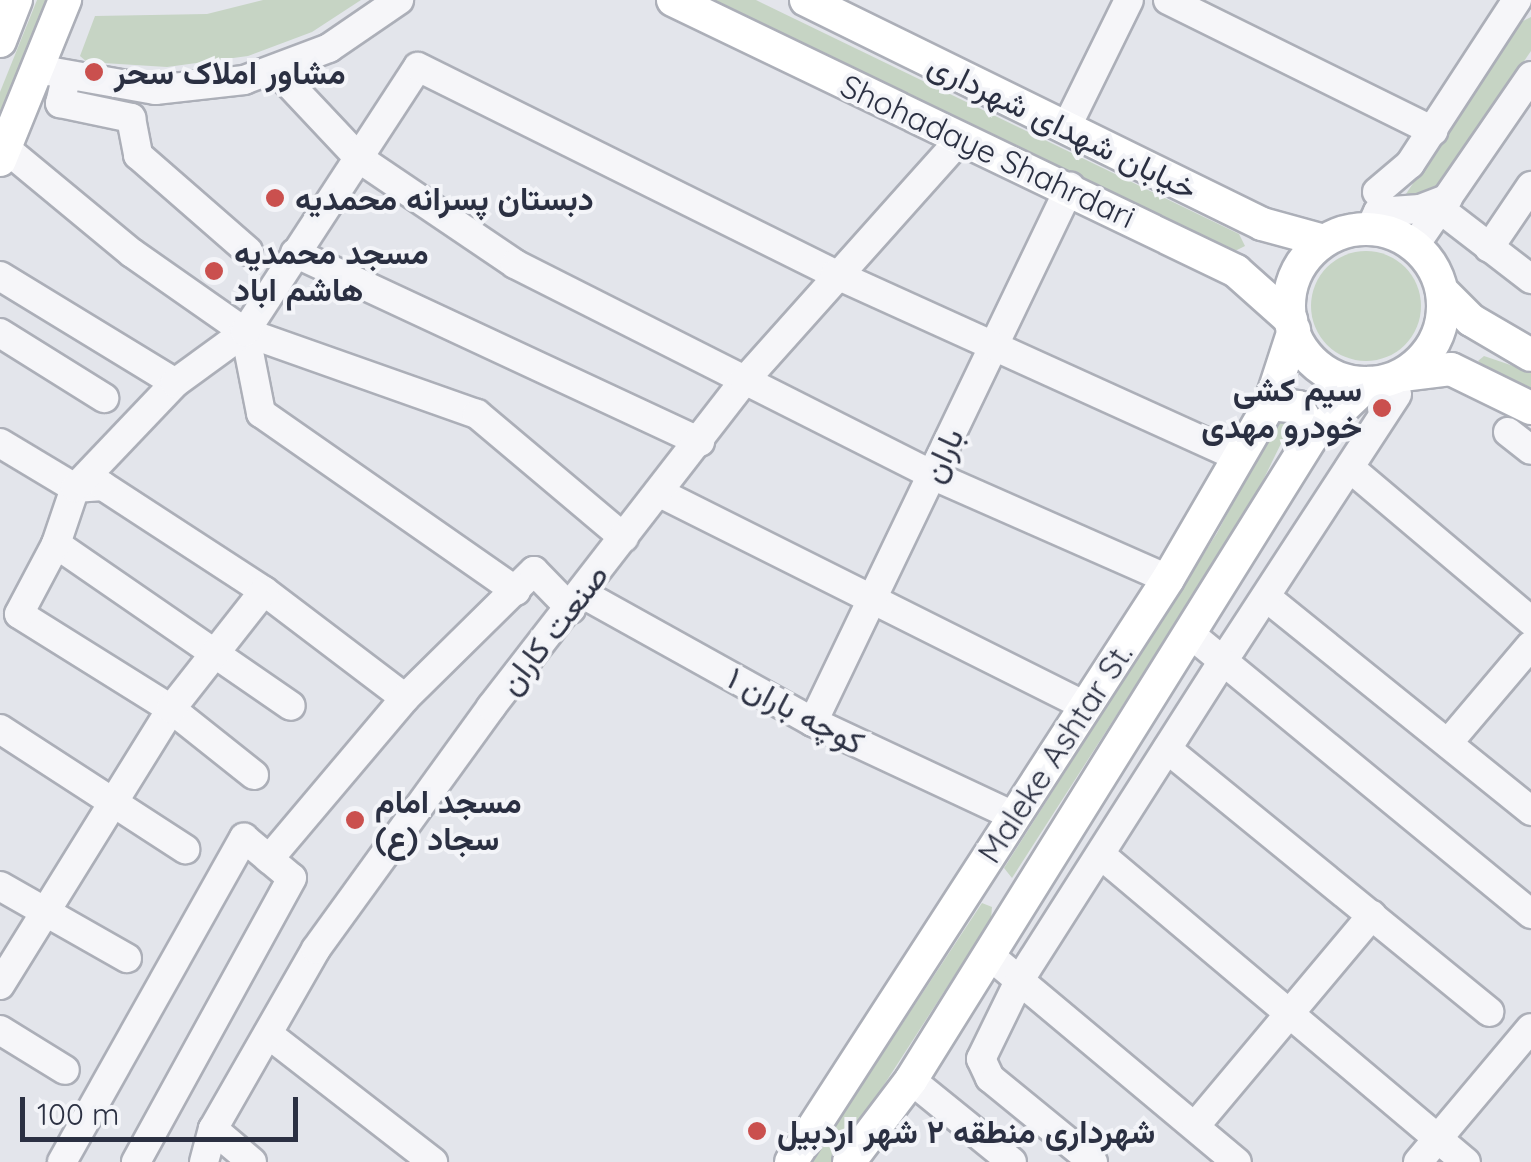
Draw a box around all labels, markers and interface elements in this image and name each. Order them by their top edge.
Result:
street label: خیابان شهدای شهرداری [923,44,1203,208]
place label: مشاور املاک سحر [114,53,346,91]
marker: مشاور املاک سحر [83,61,105,83]
street label: Shohadaye Shahrdari [835,66,1141,236]
place label: دبستان پسرانه محمدیه [295,179,594,217]
marker: دبستان پسرانه محمدیه [264,187,286,209]
place label: مسجد محمدیه هاشم اباد [234,234,429,309]
marker: مسجد محمدیه هاشم اباد [203,260,225,282]
place label: سیم کشی خودرو مهدی [1201,371,1362,446]
marker: سیم کشی خودرو مهدی [1371,397,1393,419]
street label: باران [913,422,971,488]
street label: صنعت کاران [490,556,616,702]
street label: Maleke Ashtar St. [970,636,1140,870]
street label: کوچه باران ۱ [721,658,871,762]
place label: مسجد امام سجاد (ع) [375,783,522,858]
marker: مسجد امام سجاد (ع) [344,809,366,831]
scale bar [25,1077,302,1139]
text: 100 m [37,1095,119,1133]
place label: شهرداری منطقه ۲ شهر اردبیل [777,1112,1155,1150]
marker: شهرداری منطقه ۲ شهر اردبیل [746,1120,768,1142]

